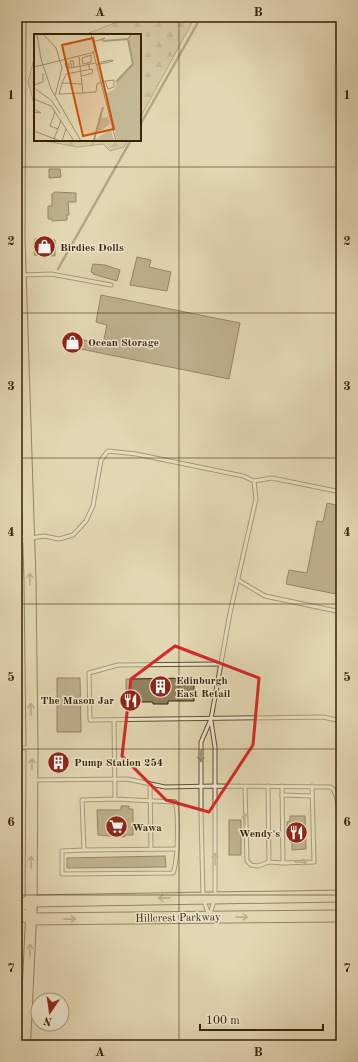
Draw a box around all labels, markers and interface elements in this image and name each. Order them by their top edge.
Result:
text: A [95,6,105,19]
text: B [253,6,263,19]
inset map [34,34,141,141]
text: 1 [7,89,15,102]
text: 1 [343,89,351,102]
shop icon: Birdies Dolls [32,234,58,260]
text: 2 [7,235,15,248]
text: 2 [343,235,351,248]
place label: Birdies Dolls [60,243,124,254]
shop icon: Ocean Storage [60,329,86,355]
place label: Ocean Storage [88,338,159,349]
text: 3 [7,380,15,393]
text: 3 [343,380,351,393]
text: 4 [7,526,15,539]
text: 4 [343,526,351,539]
one-way arrow [26,573,34,586]
text: 5 [7,671,15,684]
text: 5 [343,671,351,684]
building icon: Edinburgh East Retail [147,673,173,699]
place label: Edinburgh East Retail [176,676,231,700]
restaurant icon: The Mason Jar [117,687,143,713]
place label: The Mason Jar [41,696,114,707]
one-way arrow [27,703,35,716]
building icon: Pump Station 254 [45,749,71,775]
one-way arrow [197,749,205,762]
one-way arrow [28,758,36,771]
place label: Pump Station 254 [74,758,163,769]
one-way arrow [242,813,249,826]
supermarket icon: Wawa [103,814,129,840]
text: 6 [7,816,15,829]
text: 6 [343,816,351,829]
restaurant icon: Wendy's [283,820,309,846]
place label: Wawa [132,823,162,834]
place label: Wendy's [239,829,280,840]
one-way arrow [211,853,219,866]
one-way arrow [27,856,35,869]
one-way arrow [294,858,307,866]
one-way arrow [158,894,171,902]
street label: Hillcrest Parkway [135,912,221,925]
one-way arrow [235,913,248,921]
one-way arrow [63,915,76,923]
one-way arrow [26,944,34,957]
text: 7 [7,962,15,975]
text: 7 [343,962,351,975]
north arrow [30,992,70,1032]
scale bar [200,1006,323,1032]
text: N [42,1014,53,1027]
text: 100 m [206,1015,240,1027]
text: A [95,1046,105,1059]
text: B [253,1046,263,1059]

